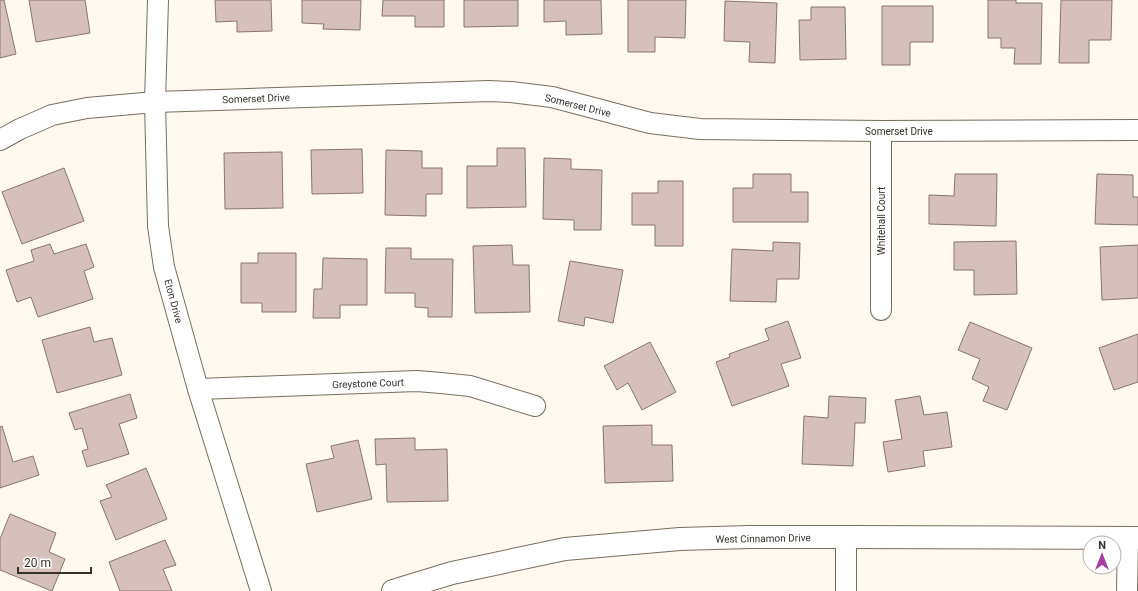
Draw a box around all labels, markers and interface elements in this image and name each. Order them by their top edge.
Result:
street label: Somerset Drive [222,92,290,105]
street label: Somerset Drive [544,92,612,119]
street label: Somerset Drive [865,126,933,137]
street label: Whitehall Court [876,187,887,255]
street label: Eton Drive [162,278,185,324]
street label: Greystone Court [332,377,404,390]
street label: West Cinnamon Drive [715,532,811,545]
north arrow [1082,535,1122,575]
text: N [1098,539,1106,552]
scale bar [18,549,91,575]
text: 20 m [24,556,51,570]

